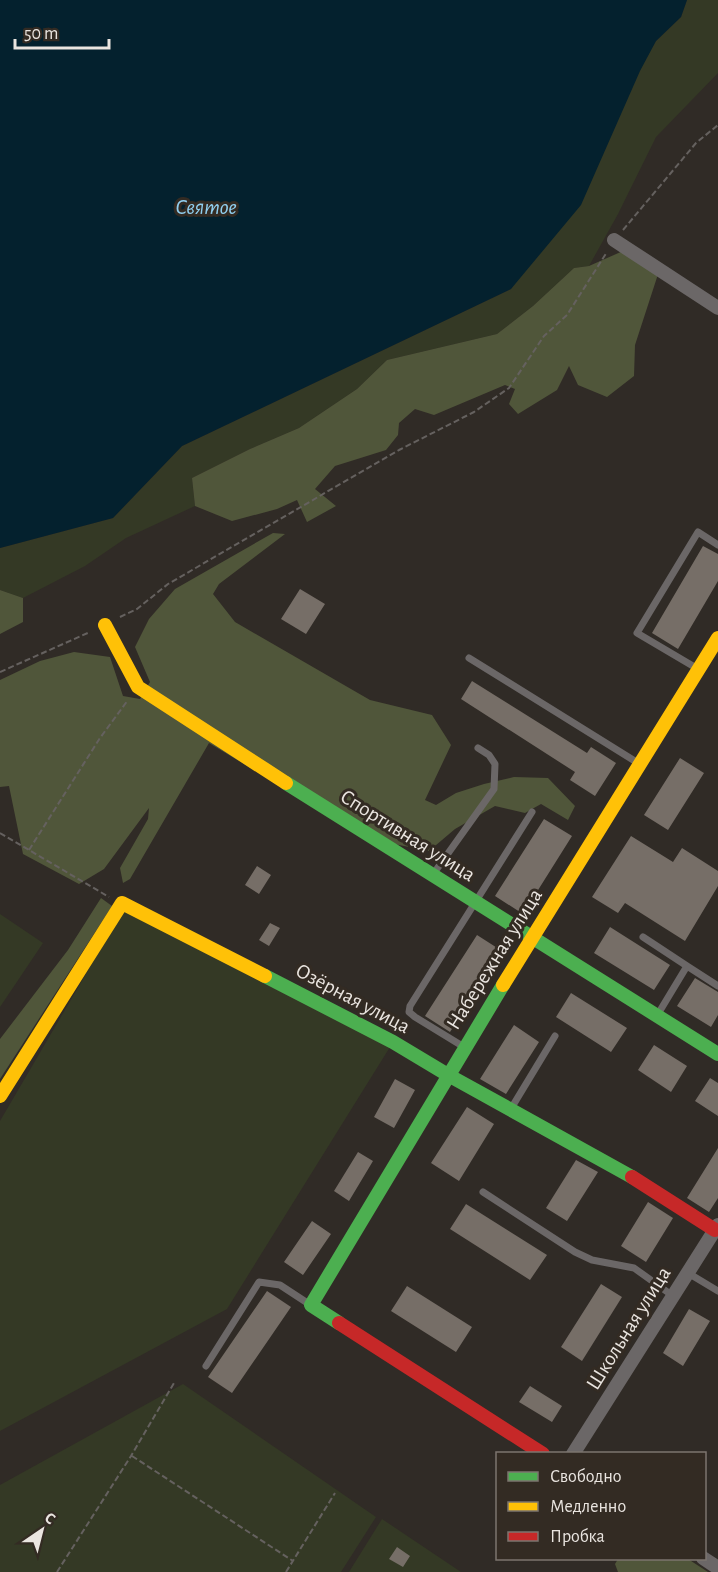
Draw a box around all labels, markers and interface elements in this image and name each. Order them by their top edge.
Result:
scale bar [15,12,110,50]
text: 50 m [24,25,58,43]
water label: Святое [175,196,237,218]
street label: Спортивная улица [337,785,479,886]
street label: Набережная улица [443,885,546,1033]
street label: Озёрная улица [292,959,414,1038]
street label: Школьная улица [582,1263,675,1394]
legend [496,1452,706,1560]
text: Свободно [550,1467,622,1486]
text: Медленно [550,1498,626,1516]
north arrow [12,1500,72,1560]
text: С [42,1509,58,1528]
text: Пробка [550,1527,605,1546]

